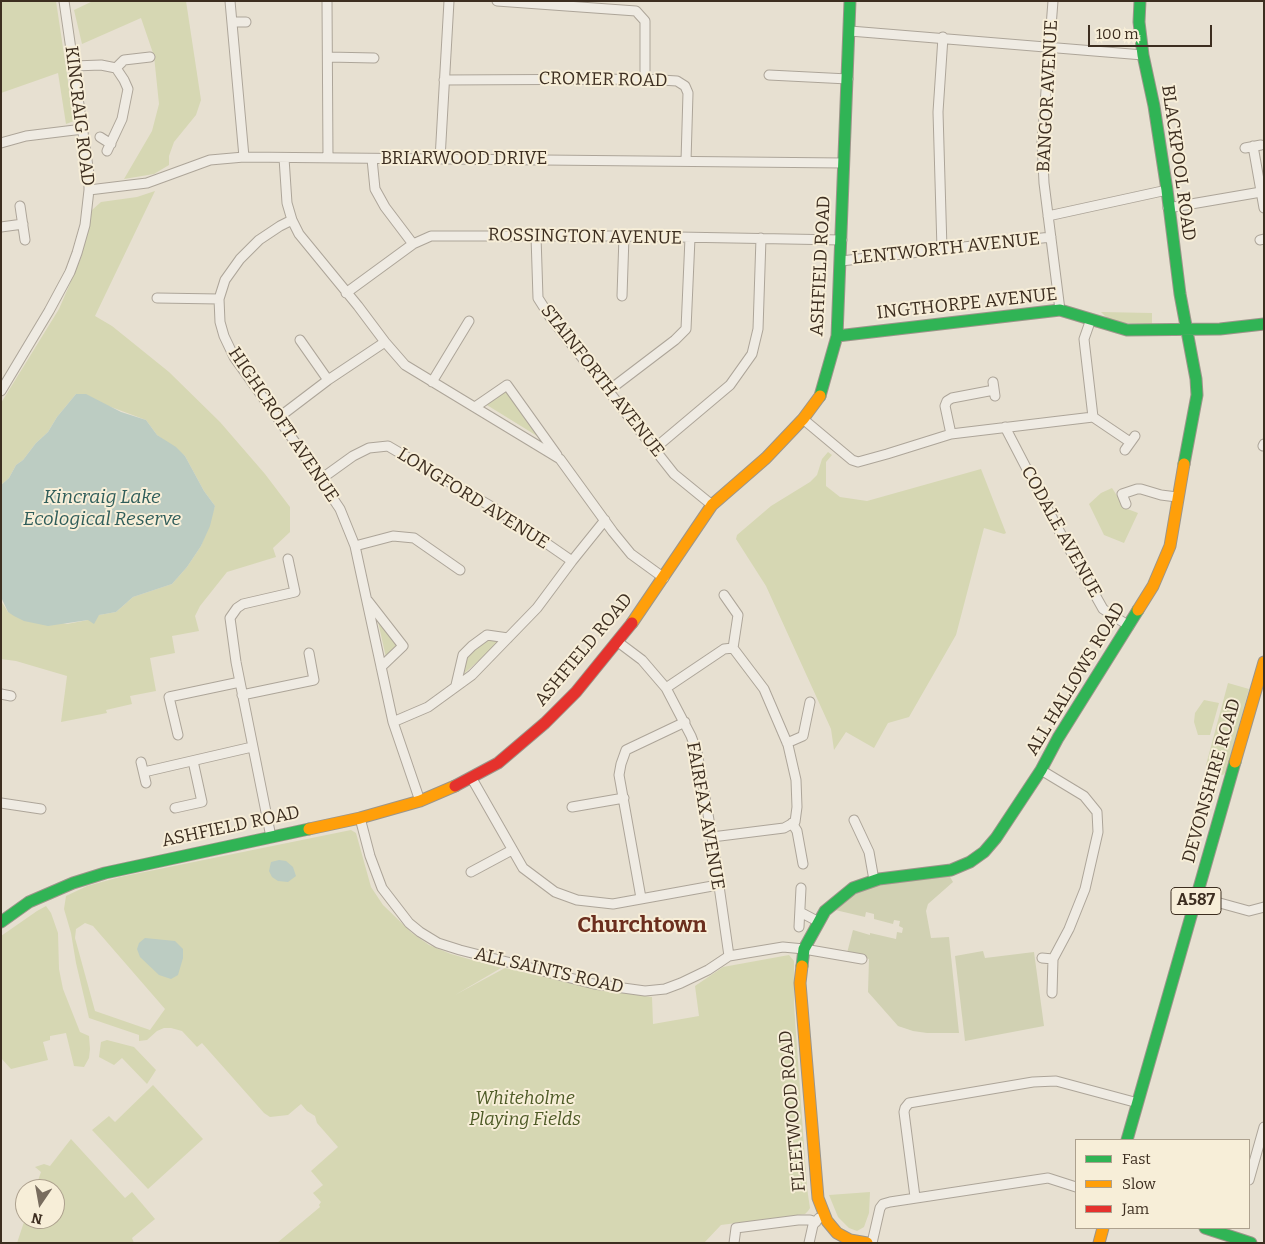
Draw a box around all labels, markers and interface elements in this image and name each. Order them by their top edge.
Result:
scale bar [1090,15,1214,47]
street label: BANGOR AVENUE [1033,19,1063,173]
text: 100 m [1096,25,1139,43]
street label: KINCRAIG ROAD [60,45,98,187]
street label: CROMER ROAD [538,68,668,92]
street label: BLACKPOOL ROAD [1156,84,1200,242]
street label: BRIARWOOD DRIVE [381,148,547,170]
street label: ASHFIELD ROAD [807,195,835,337]
street label: ROSSINGTON AVENUE [488,225,682,249]
street label: LENTWORTH AVENUE [851,228,1041,270]
street label: INGTHORPE AVENUE [876,284,1058,324]
street label: STAINFORTH AVENUE [536,300,668,462]
street label: HIGHCROFT AVENUE [223,343,343,507]
street label: LONGFORD AVENUE [393,444,553,554]
street label: CODALE AVENUE [1016,463,1106,601]
water label: Kincraig Lake Ecological Reserve [23,487,181,531]
street label: ASHFIELD ROAD [531,589,637,711]
street label: ALL HALLOWS ROAD [1022,598,1130,760]
street label: DEVONSHIRE ROAD [1178,696,1246,866]
street label: FAIRFAX AVENUE [681,740,729,892]
street label: ASHFIELD ROAD [160,802,302,852]
road number: A587 [1171,888,1221,914]
district label: Churchtown [577,913,707,939]
street label: ALL SAINTS ROAD [472,943,626,999]
street label: FLEETWOOD ROAD [775,1029,811,1193]
park label: Whiteholme Playing Fields [469,1088,581,1130]
legend [1075,1139,1250,1229]
text: Fast [1122,1150,1151,1168]
text: Slow [1122,1175,1156,1193]
north arrow [15,1179,65,1229]
text: Jam [1122,1200,1149,1218]
text: N [30,1209,44,1228]

